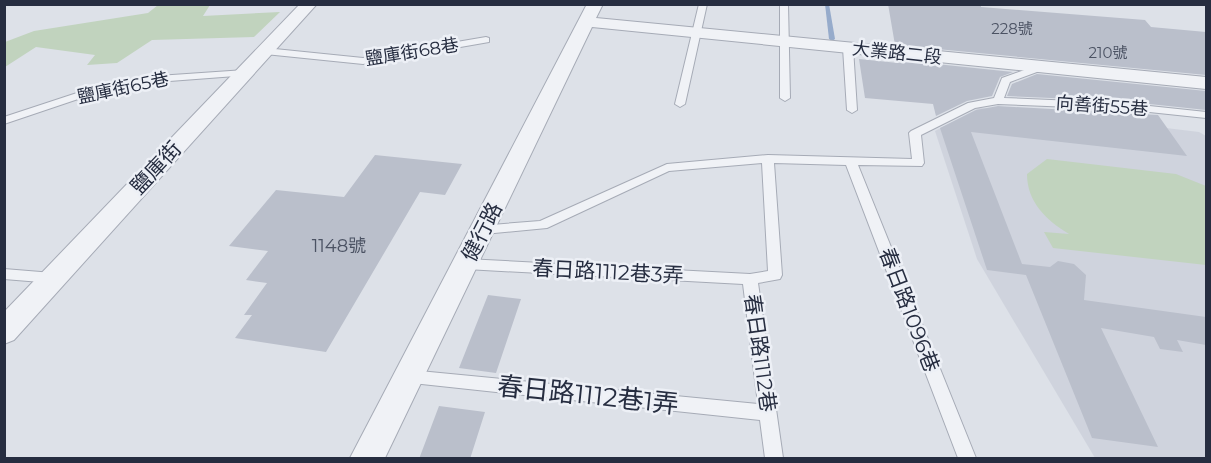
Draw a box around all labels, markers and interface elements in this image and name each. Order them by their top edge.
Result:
house number: 228號 [991,19,1033,38]
street label: 鹽庫街68巷 [364,34,460,70]
street label: 大業路二段 [851,37,943,69]
house number: 210號 [1089,43,1127,62]
street label: 鹽庫街65巷 [75,68,171,108]
street label: 向善街55巷 [1055,92,1149,120]
street label: 鹽庫街 [125,136,186,199]
street label: 健行路 [456,198,507,266]
house number: 1148號 [312,235,366,257]
street label: 春日路1096巷 [874,244,945,375]
street label: 春日路1112巷3弄 [532,255,684,288]
street label: 春日路1112巷 [740,292,781,413]
street label: 春日路1112巷1弄 [496,370,680,420]

